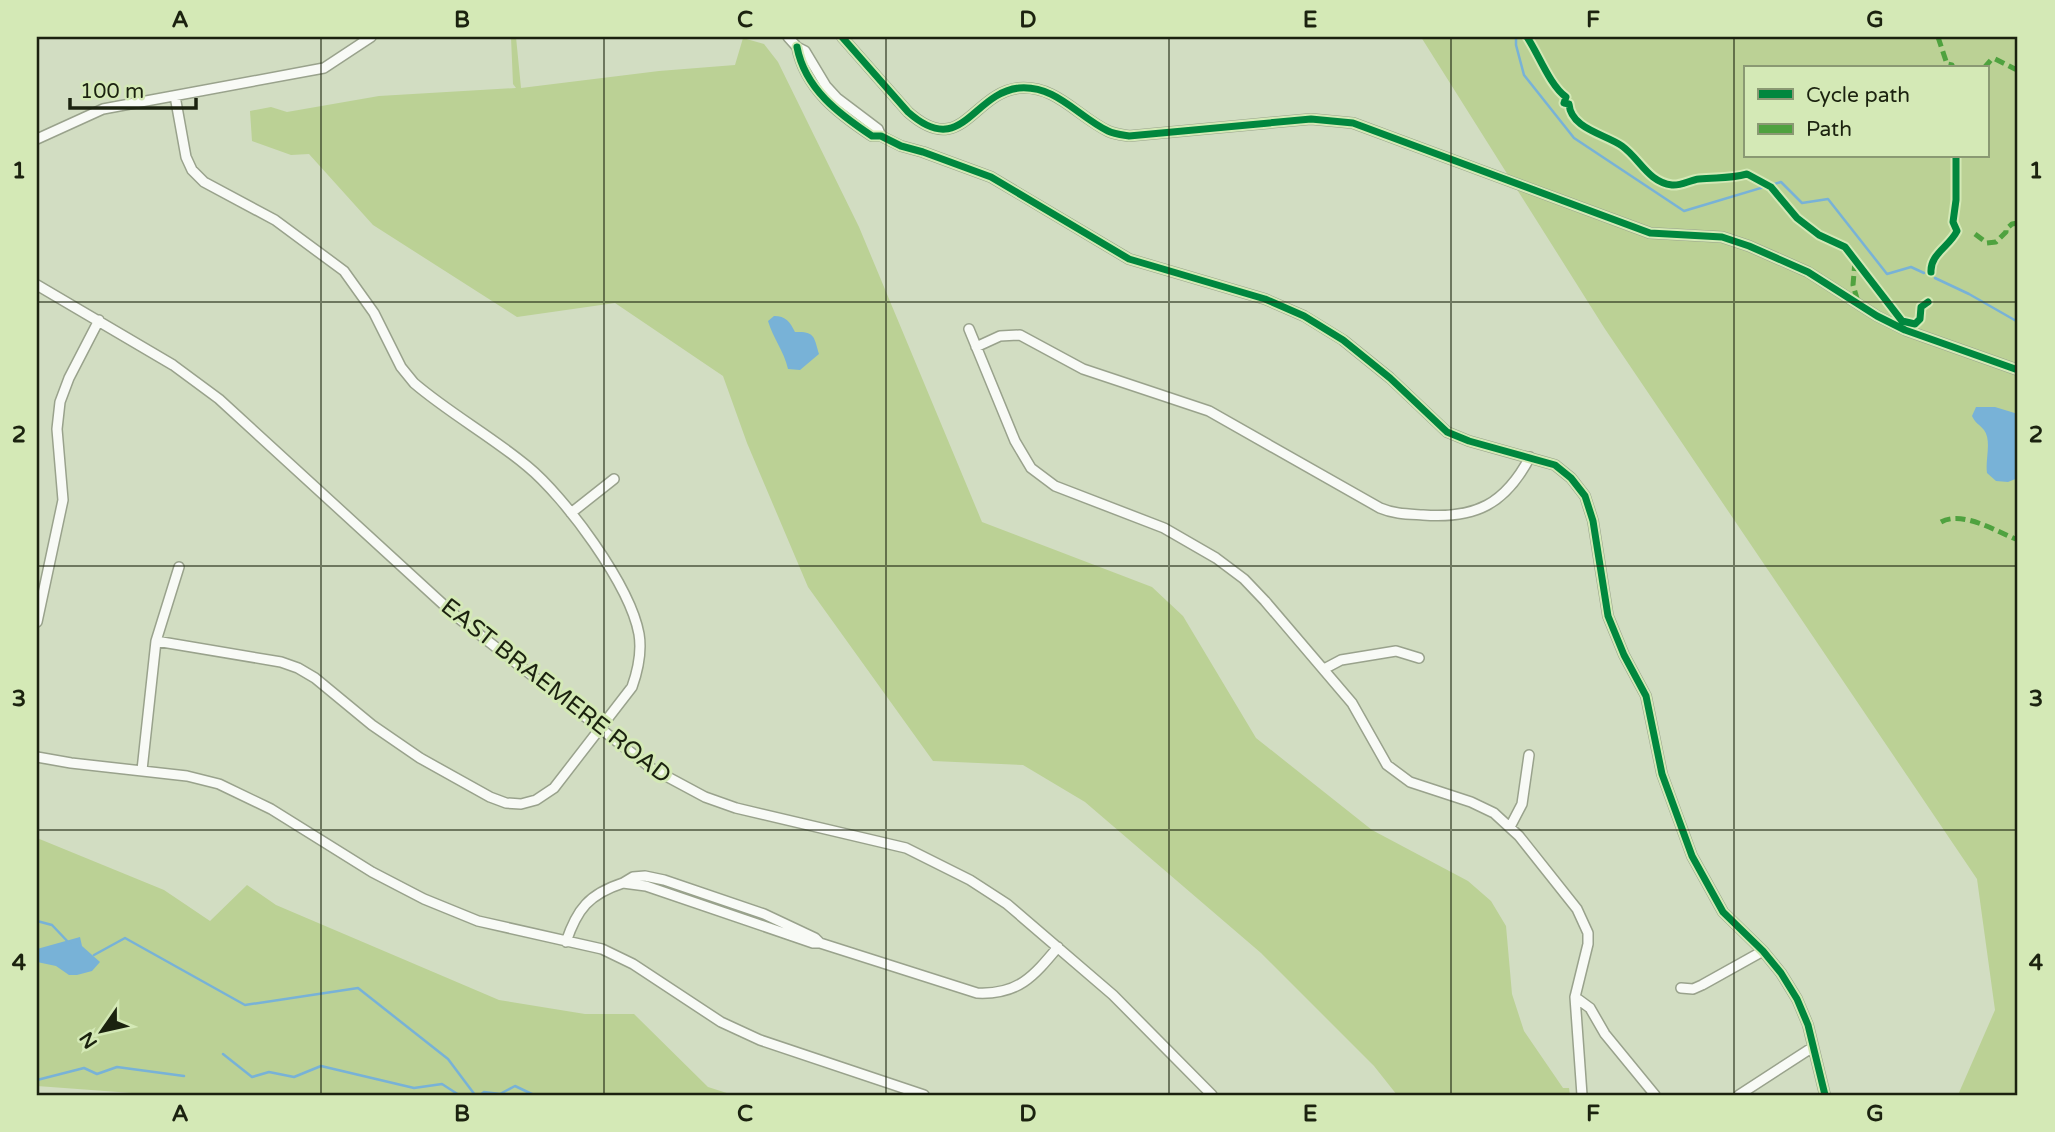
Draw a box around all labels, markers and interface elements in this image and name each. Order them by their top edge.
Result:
text: A [171,6,189,34]
text: B [454,6,470,34]
text: C [737,6,753,34]
text: D [1019,6,1037,34]
text: E [1303,6,1317,34]
text: F [1586,6,1600,34]
text: G [1866,6,1884,34]
scale bar [70,66,196,110]
legend [1744,66,1988,158]
text: 100 m [80,79,144,104]
text: Cycle path [1806,83,1910,108]
text: Path [1806,117,1852,142]
text: 1 [12,157,26,185]
text: 1 [2029,157,2043,185]
text: 2 [12,421,26,449]
text: 2 [2029,421,2043,449]
street label: EAST BRAEMERE ROAD [435,592,677,790]
text: 3 [12,685,26,713]
text: 3 [2029,685,2043,713]
text: 4 [12,949,27,977]
text: 4 [2029,949,2044,977]
north arrow [66,996,136,1066]
text: N [75,1027,102,1052]
text: A [171,1100,189,1128]
text: B [454,1100,470,1128]
text: C [737,1100,753,1128]
text: D [1019,1100,1037,1128]
text: E [1303,1100,1317,1128]
text: F [1586,1100,1600,1128]
text: G [1866,1100,1884,1128]

